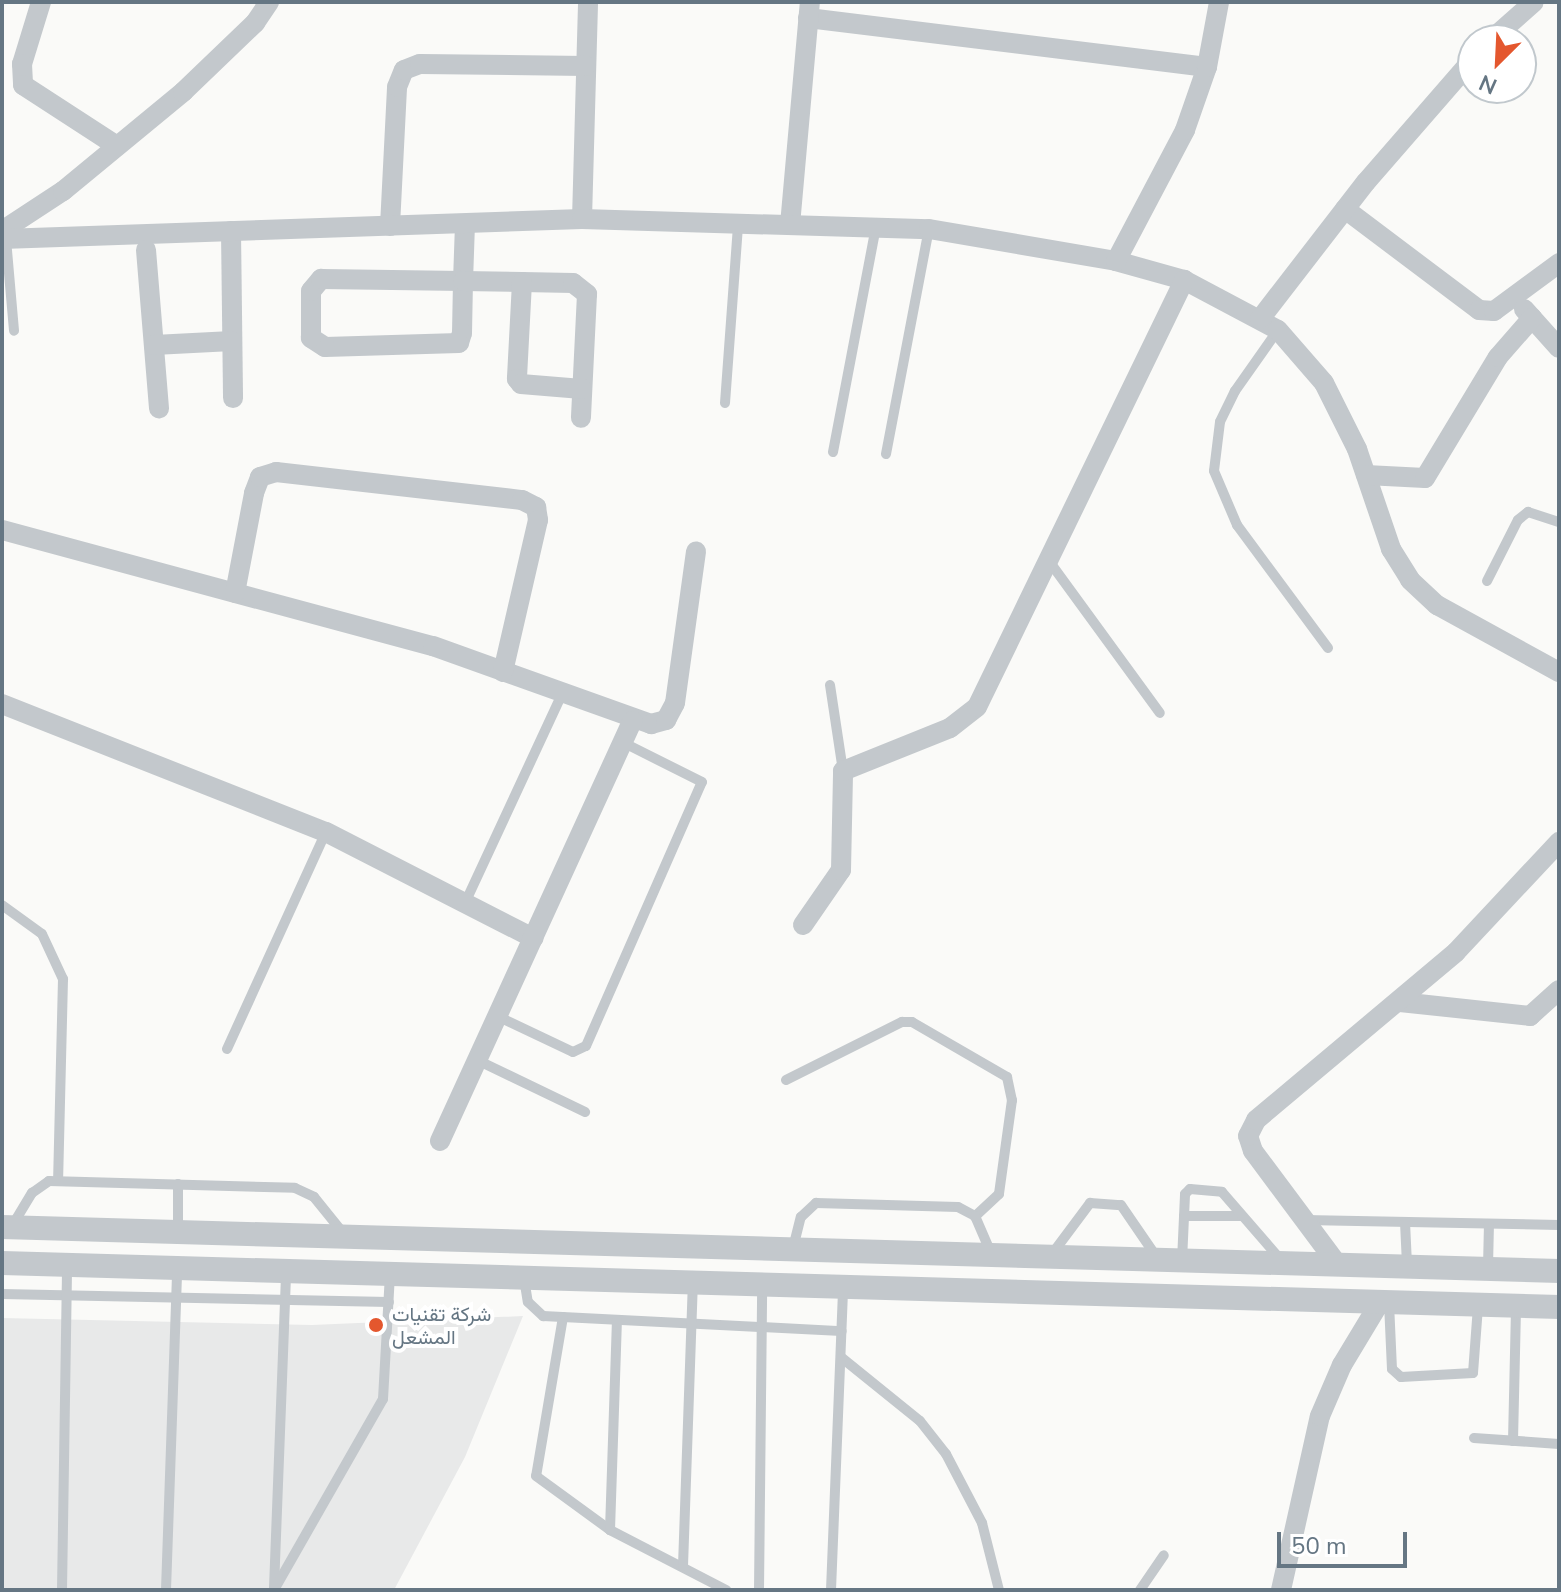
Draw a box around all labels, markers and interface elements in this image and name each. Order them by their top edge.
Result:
north arrow [1457,24,1537,104]
text: N [1474,67,1502,101]
place label: شركة تقنيات المشعل [392,1302,491,1349]
marker: شركة تقنيات المشعل [367,1316,385,1334]
scale bar [1281,1516,1411,1566]
text: 50 m [1291,1530,1347,1562]

